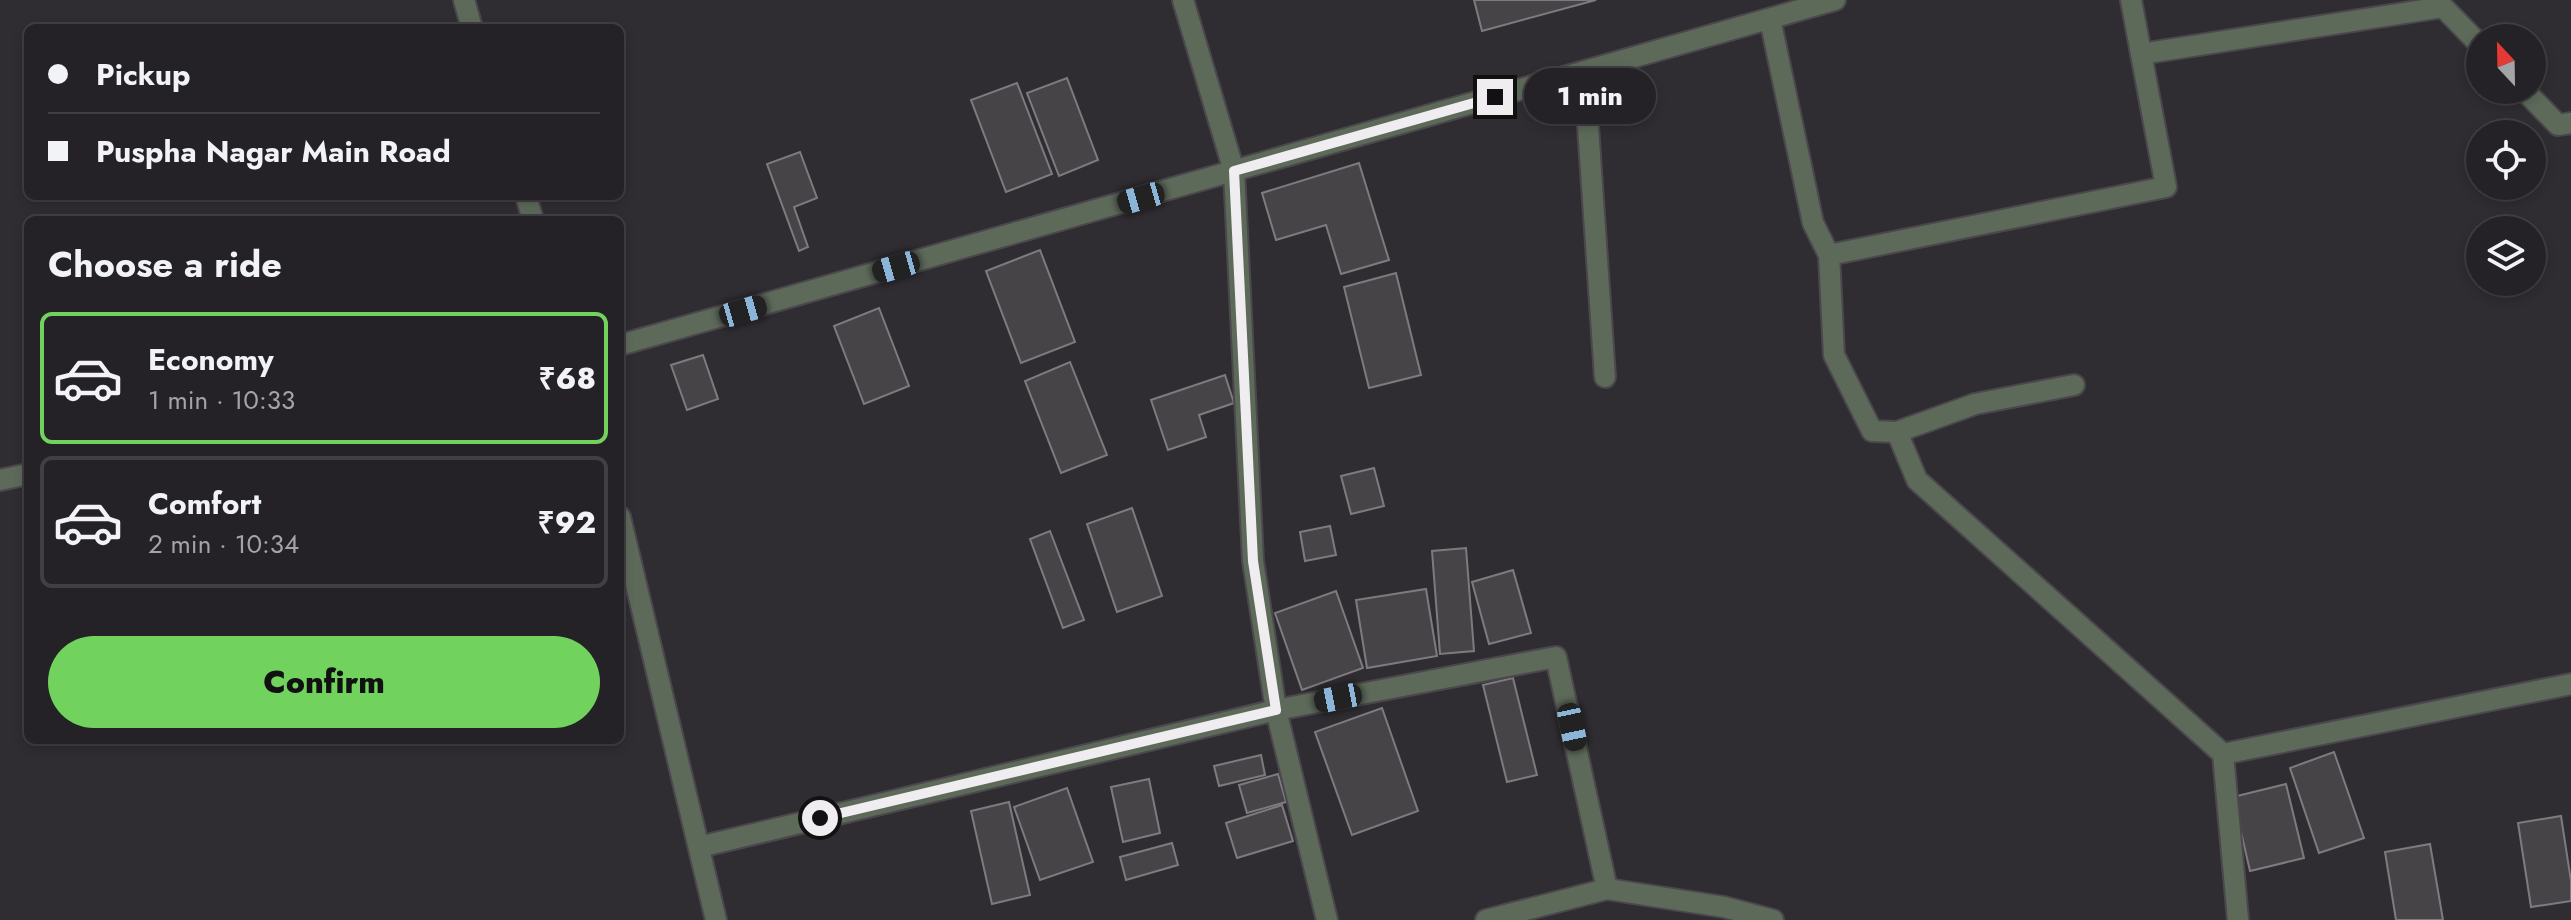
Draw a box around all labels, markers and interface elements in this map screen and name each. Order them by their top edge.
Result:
north arrow [2466,24,2546,104]
map controls [2466,24,2546,296]
text: Pickup [96,53,191,96]
callout: 1 min [1523,69,1655,125]
text: 1 min [1557,77,1623,115]
route end [1477,79,1513,115]
button: locate [2466,120,2546,200]
text: Puspha Nagar Main Road [96,130,451,173]
car [1115,180,1167,216]
button: layers [2466,216,2546,296]
text: Choose a ride [48,238,282,290]
car [870,249,922,285]
car [717,293,769,329]
text: Economy [148,338,274,381]
icon: car [52,342,124,414]
text: ₹68 [538,357,596,400]
text: 1 min · 10:33 [148,381,295,419]
text: Comfort [148,482,261,525]
icon: car [52,486,124,558]
text: ₹92 [537,501,596,544]
text: 2 min · 10:34 [148,525,299,563]
button: Confirm [48,636,600,728]
car [1312,682,1364,714]
car [1555,701,1589,753]
route start [802,800,838,836]

